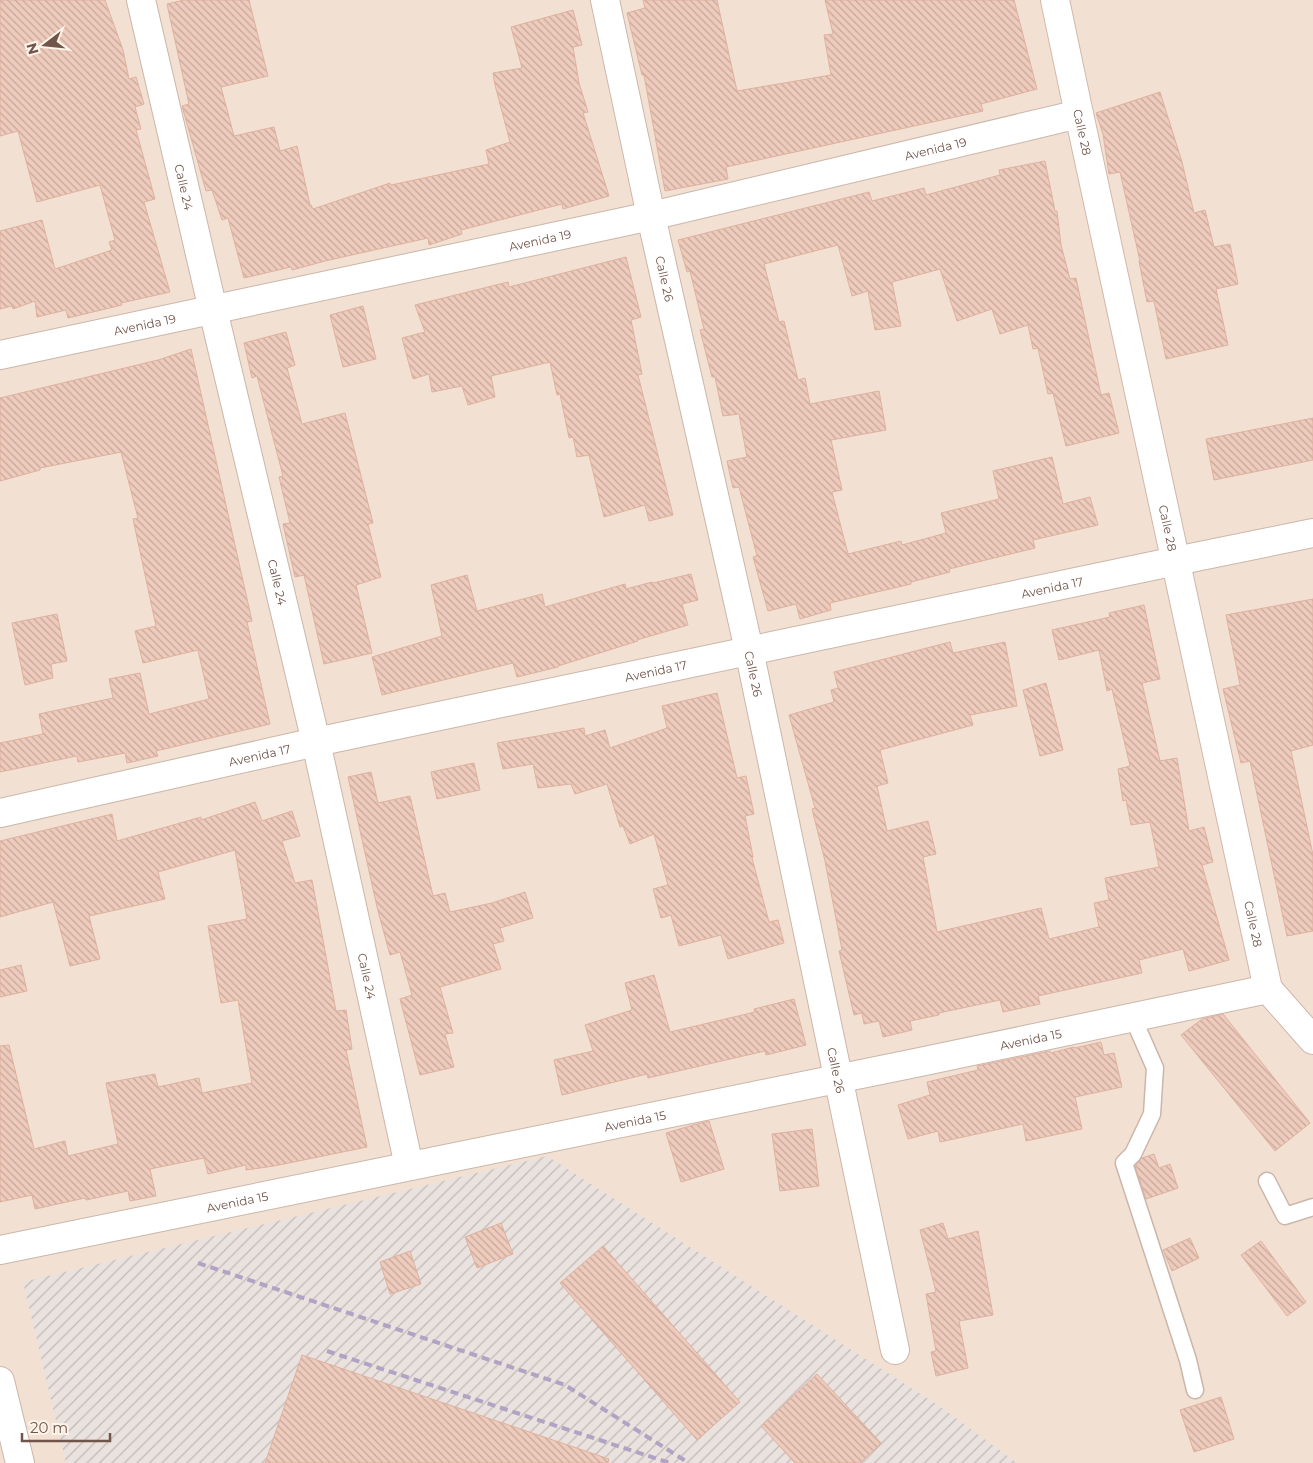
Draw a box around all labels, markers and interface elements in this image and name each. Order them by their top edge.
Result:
north arrow [20,20,70,70]
text: N [22,41,43,57]
street label: Calle 28 [1071,108,1095,157]
street label: Avenida 19 [903,134,968,163]
street label: Calle 24 [172,162,197,212]
street label: Avenida 19 [507,226,572,254]
street label: Calle 26 [653,254,678,303]
street label: Avenida 19 [112,310,177,338]
street label: Calle 28 [1156,503,1181,553]
street label: Calle 24 [265,558,291,607]
street label: Avenida 17 [1020,573,1084,601]
street label: Calle 26 [742,649,766,698]
street label: Avenida 17 [623,657,688,684]
street label: Avenida 17 [227,740,292,769]
street label: Calle 28 [1242,899,1266,949]
street label: Calle 24 [355,952,380,1001]
street label: Avenida 15 [998,1025,1063,1053]
street label: Calle 26 [825,1046,849,1094]
street label: Avenida 15 [603,1107,667,1134]
street label: Avenida 15 [205,1188,270,1215]
scale bar [22,1410,110,1442]
text: 20 m [30,1418,68,1437]

